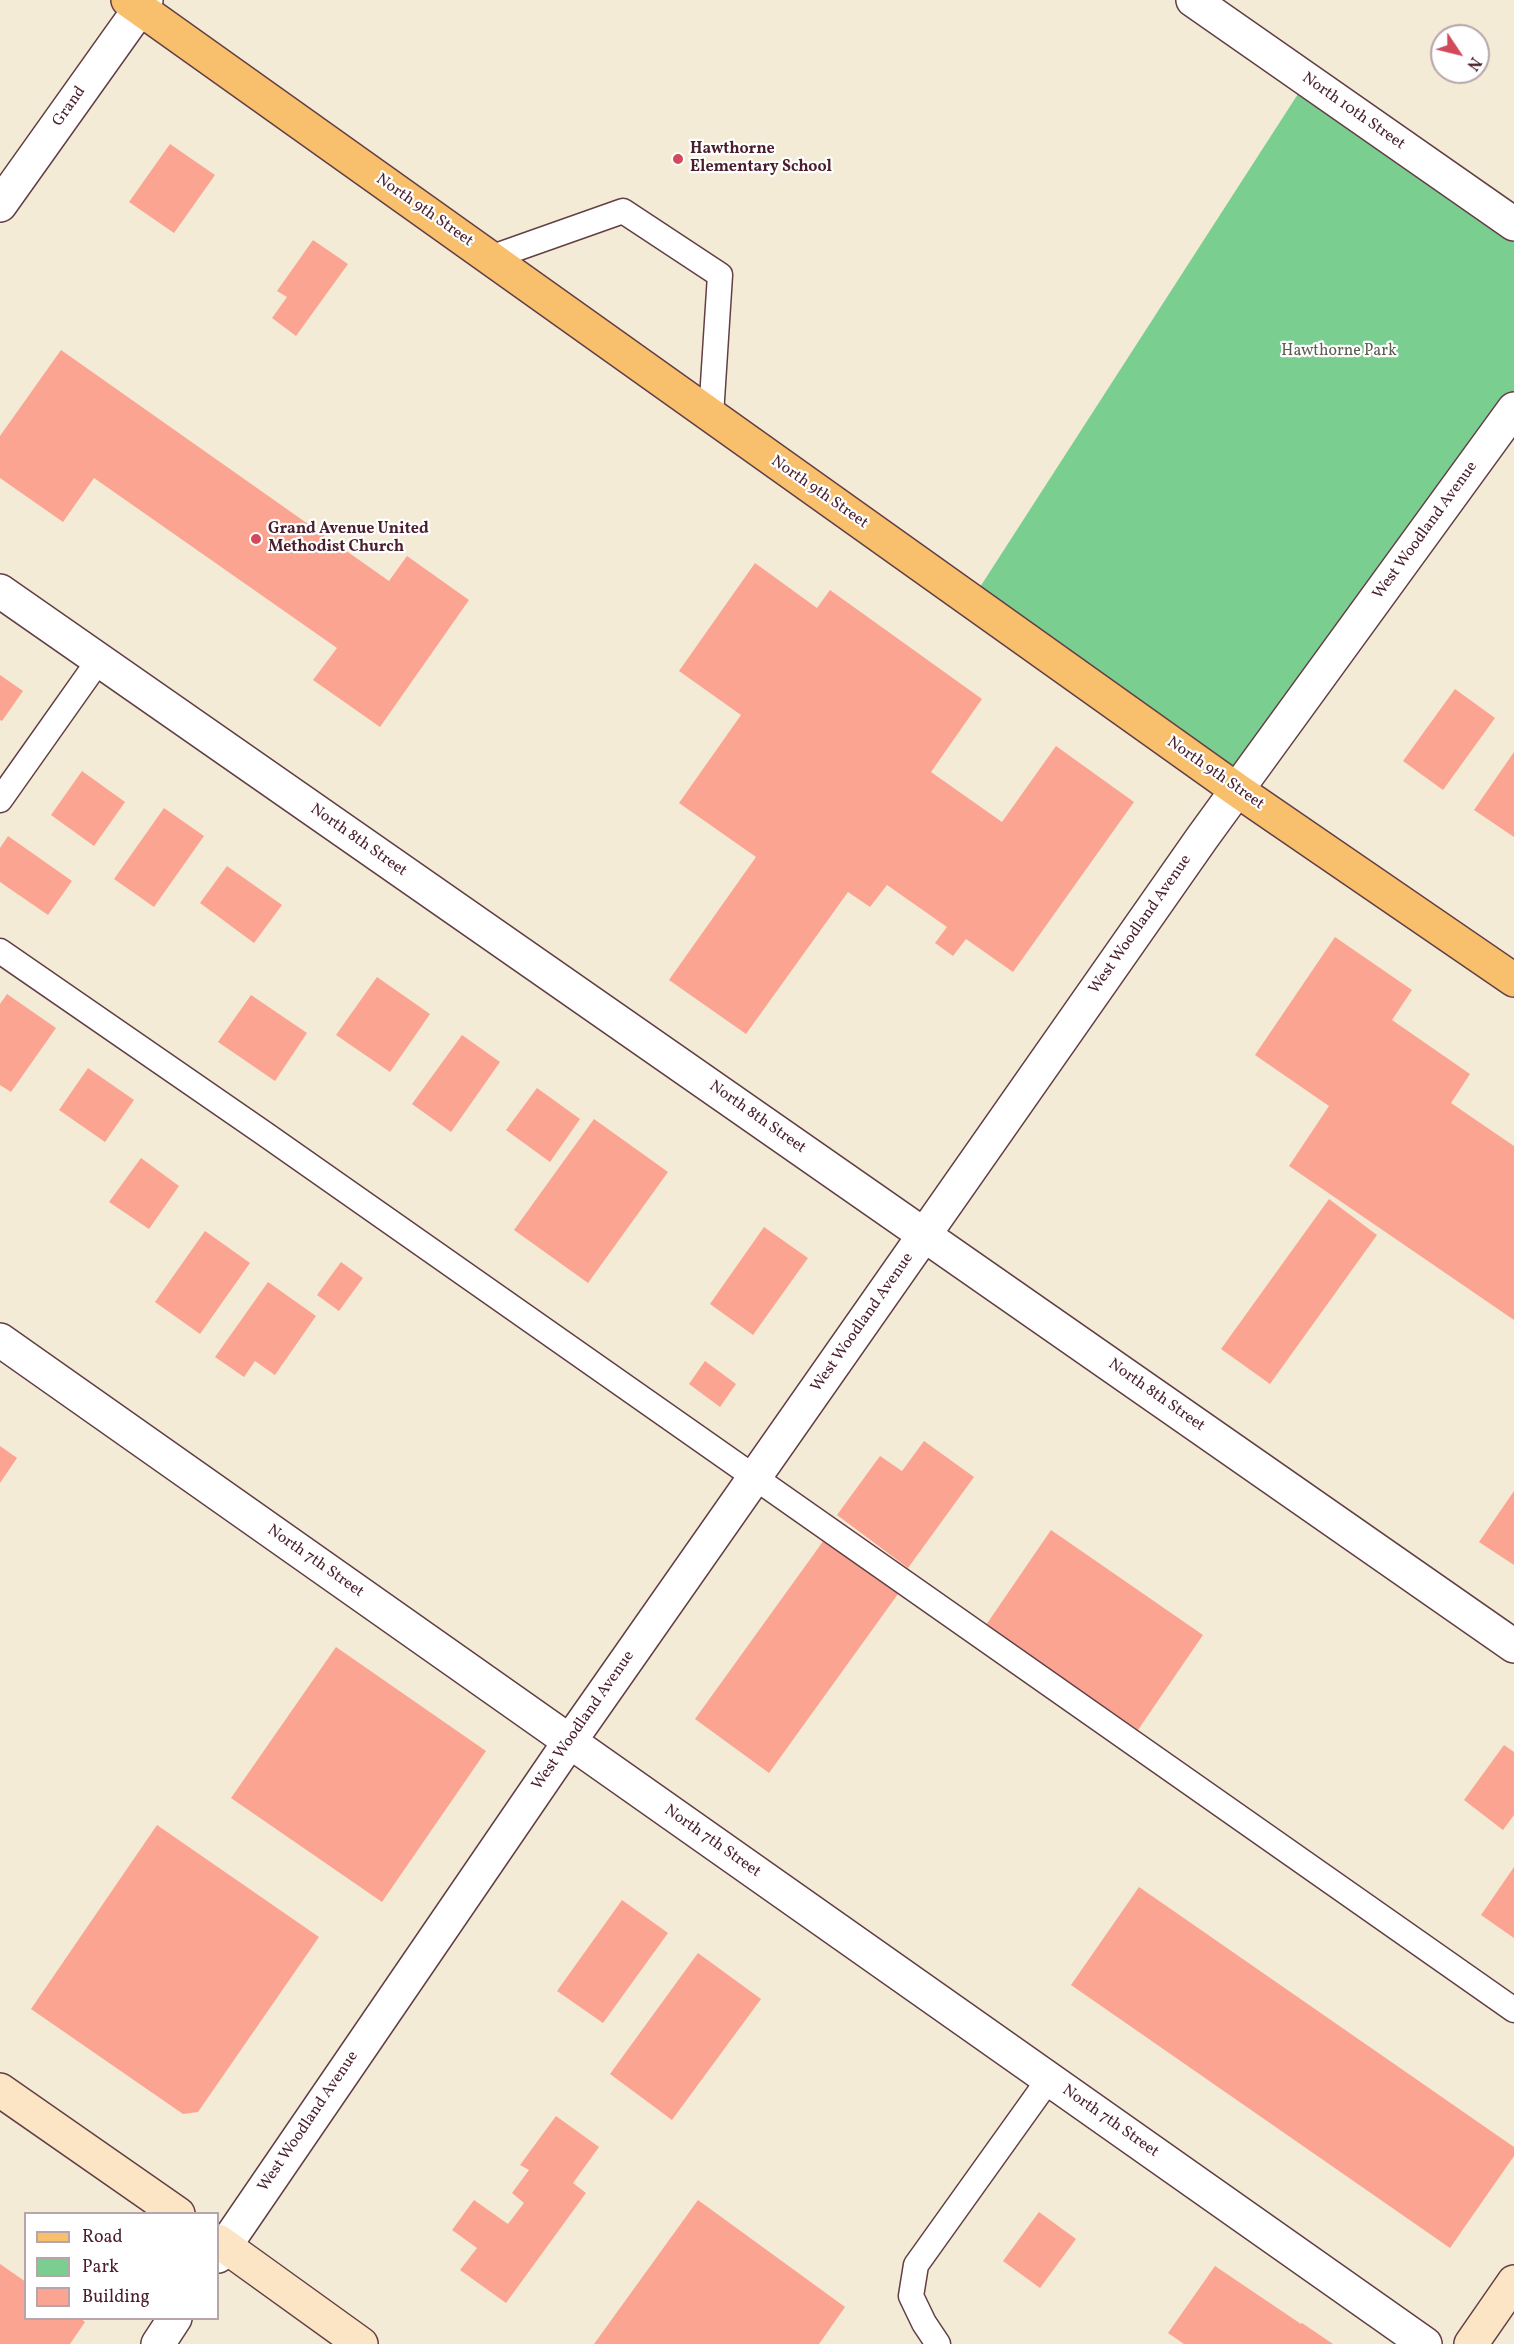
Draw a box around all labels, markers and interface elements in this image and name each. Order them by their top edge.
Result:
north arrow [1430,24,1490,84]
text: N [1461,52,1485,74]
street label: North 10th Street [1298,69,1408,155]
street label: Grand [49,83,91,131]
place label: Hawthorne Elementary School [690,140,832,178]
marker: Hawthorne Elementary School [671,152,685,166]
street label: North 9th Street [372,170,476,252]
park label: Hawthorne Park [1281,342,1397,362]
street label: North 9th Street [767,452,871,534]
street label: West Woodland Avenue [1370,458,1482,604]
place label: Grand Avenue United Methodist Church [268,520,429,558]
marker: Grand Avenue United Methodist Church [249,532,263,546]
street label: North 9th Street [1163,733,1267,815]
street label: North 8th Street [306,800,410,882]
street label: West Woodland Avenue [1086,852,1196,998]
street label: North 8th Street [705,1077,809,1159]
street label: West Woodland Avenue [808,1250,918,1396]
street label: North 8th Street [1104,1355,1208,1437]
street label: North 7th Street [263,1522,367,1602]
street label: West Woodland Avenue [529,1648,639,1794]
street label: North 7th Street [660,1802,764,1882]
street label: West Woodland Avenue [255,2048,363,2196]
street label: North 7th Street [1058,2082,1162,2162]
legend [24,2212,219,2320]
text: Road [82,2225,123,2250]
text: Park [82,2255,119,2280]
text: Building [82,2285,150,2310]

